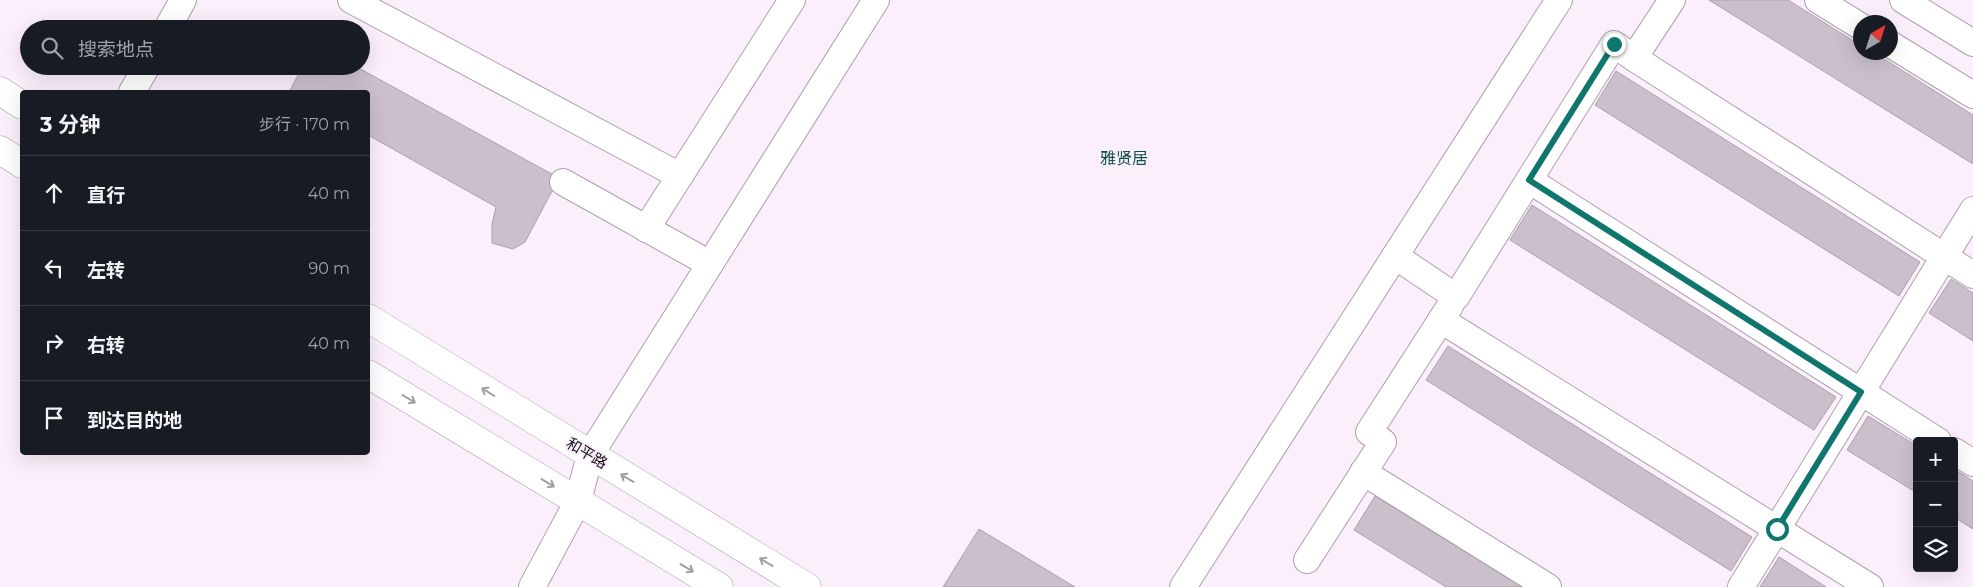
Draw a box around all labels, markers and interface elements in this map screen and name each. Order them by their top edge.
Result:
north arrow [1853,15,1898,60]
search box [20,20,370,75]
route end [1603,33,1626,56]
icon: search [38,34,66,62]
text: 搜索地点 [78,38,154,61]
text: 3 分钟 [40,112,100,137]
text: 步行 · 170 m [259,115,350,134]
district label: 雅贤居 [1100,149,1148,168]
icon: ahead [40,179,68,207]
text: 直行 [87,184,125,207]
text: 40 m [308,184,350,203]
icon: left [40,254,68,282]
text: 左转 [87,259,125,282]
text: 90 m [308,259,350,278]
icon: right [40,329,68,357]
text: 右转 [87,334,125,357]
text: 40 m [308,334,350,353]
one-way arrow [482,387,496,397]
one-way arrow [402,394,416,404]
icon: arrive [40,404,68,432]
text: 到达目的地 [87,409,182,432]
street label: 和平路 [563,433,611,473]
map controls [1913,437,1958,572]
button: + [1913,437,1958,482]
one-way arrow [620,472,634,482]
one-way arrow [541,479,555,489]
button: − [1913,482,1958,527]
route start [1766,518,1789,541]
button: layers [1913,527,1958,572]
one-way arrow [759,556,773,566]
one-way arrow [679,563,693,573]

